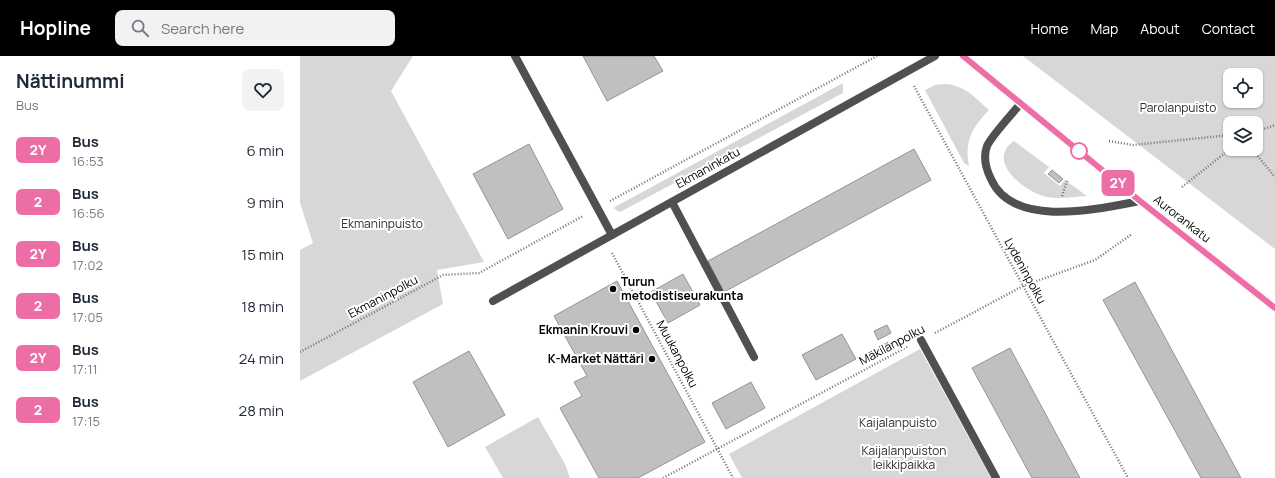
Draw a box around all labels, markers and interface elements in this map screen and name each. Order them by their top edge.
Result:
search box [115,10,395,46]
text: Hopline [20,15,91,41]
icon: search [129,17,151,39]
text: Search here [161,18,244,39]
text: Home [1031,19,1068,38]
text: Map [1090,19,1118,38]
text: About [1140,19,1180,38]
text: Contact [1202,19,1255,38]
text: Nättinummi [16,68,125,94]
map controls [1223,68,1263,156]
button: locate [1223,68,1263,108]
button: heart [242,69,284,111]
text: Bus [16,96,39,114]
park label: Parolanpuisto [1140,99,1216,116]
button: layers [1223,116,1263,156]
text: Bus [72,131,99,152]
text: 2Y [30,140,46,159]
text: 6 min [247,140,284,161]
unlabelled marker [1070,142,1088,160]
street label: Ekmaninkatu [672,143,743,192]
text: 16:53 [72,152,104,170]
line badge: 2Y [1100,170,1136,196]
text: 2Y [1110,173,1126,192]
text: Bus [72,183,99,204]
street label: Aurorankatu [1150,191,1215,246]
text: 2 [34,192,42,211]
text: 9 min [247,192,284,213]
text: 16:56 [72,204,105,222]
park label: Ekmaninpuisto [341,215,423,232]
text: Bus [72,235,99,256]
street label: Lydeninpolku [1000,235,1050,307]
text: 2Y [30,244,46,263]
text: 15 min [241,244,284,265]
text: 17:02 [72,256,103,274]
street label: Ekmaninpolku [345,271,421,322]
place label: Turun metodistiseurakunta [621,273,743,304]
marker: Turun metodistiseurakunta [608,284,618,294]
text: Bus [72,287,99,308]
text: 2 [34,296,42,315]
text: 18 min [241,296,284,317]
text: 17:05 [72,308,103,326]
street label: Muukanpolku [653,317,702,391]
street label: Mäkilänpolku [856,320,928,369]
place label: Ekmanin Krouvi [539,321,628,338]
marker: Ekmanin Krouvi [631,325,641,335]
text: Bus [72,339,99,360]
text: 2Y [30,348,46,367]
text: 24 min [239,348,284,369]
place label: K-Market Nättäri [548,350,644,367]
marker: K-Market Nättäri [647,354,657,364]
text: 17:11 [72,360,98,378]
text: Bus [72,391,99,412]
text: 2 [34,400,42,419]
text: 28 min [239,400,284,421]
text: 17:15 [72,412,100,430]
park label: Kaijalanpuisto [859,414,937,431]
park label: Kaijalanpuiston leikkipaikka [862,442,947,473]

